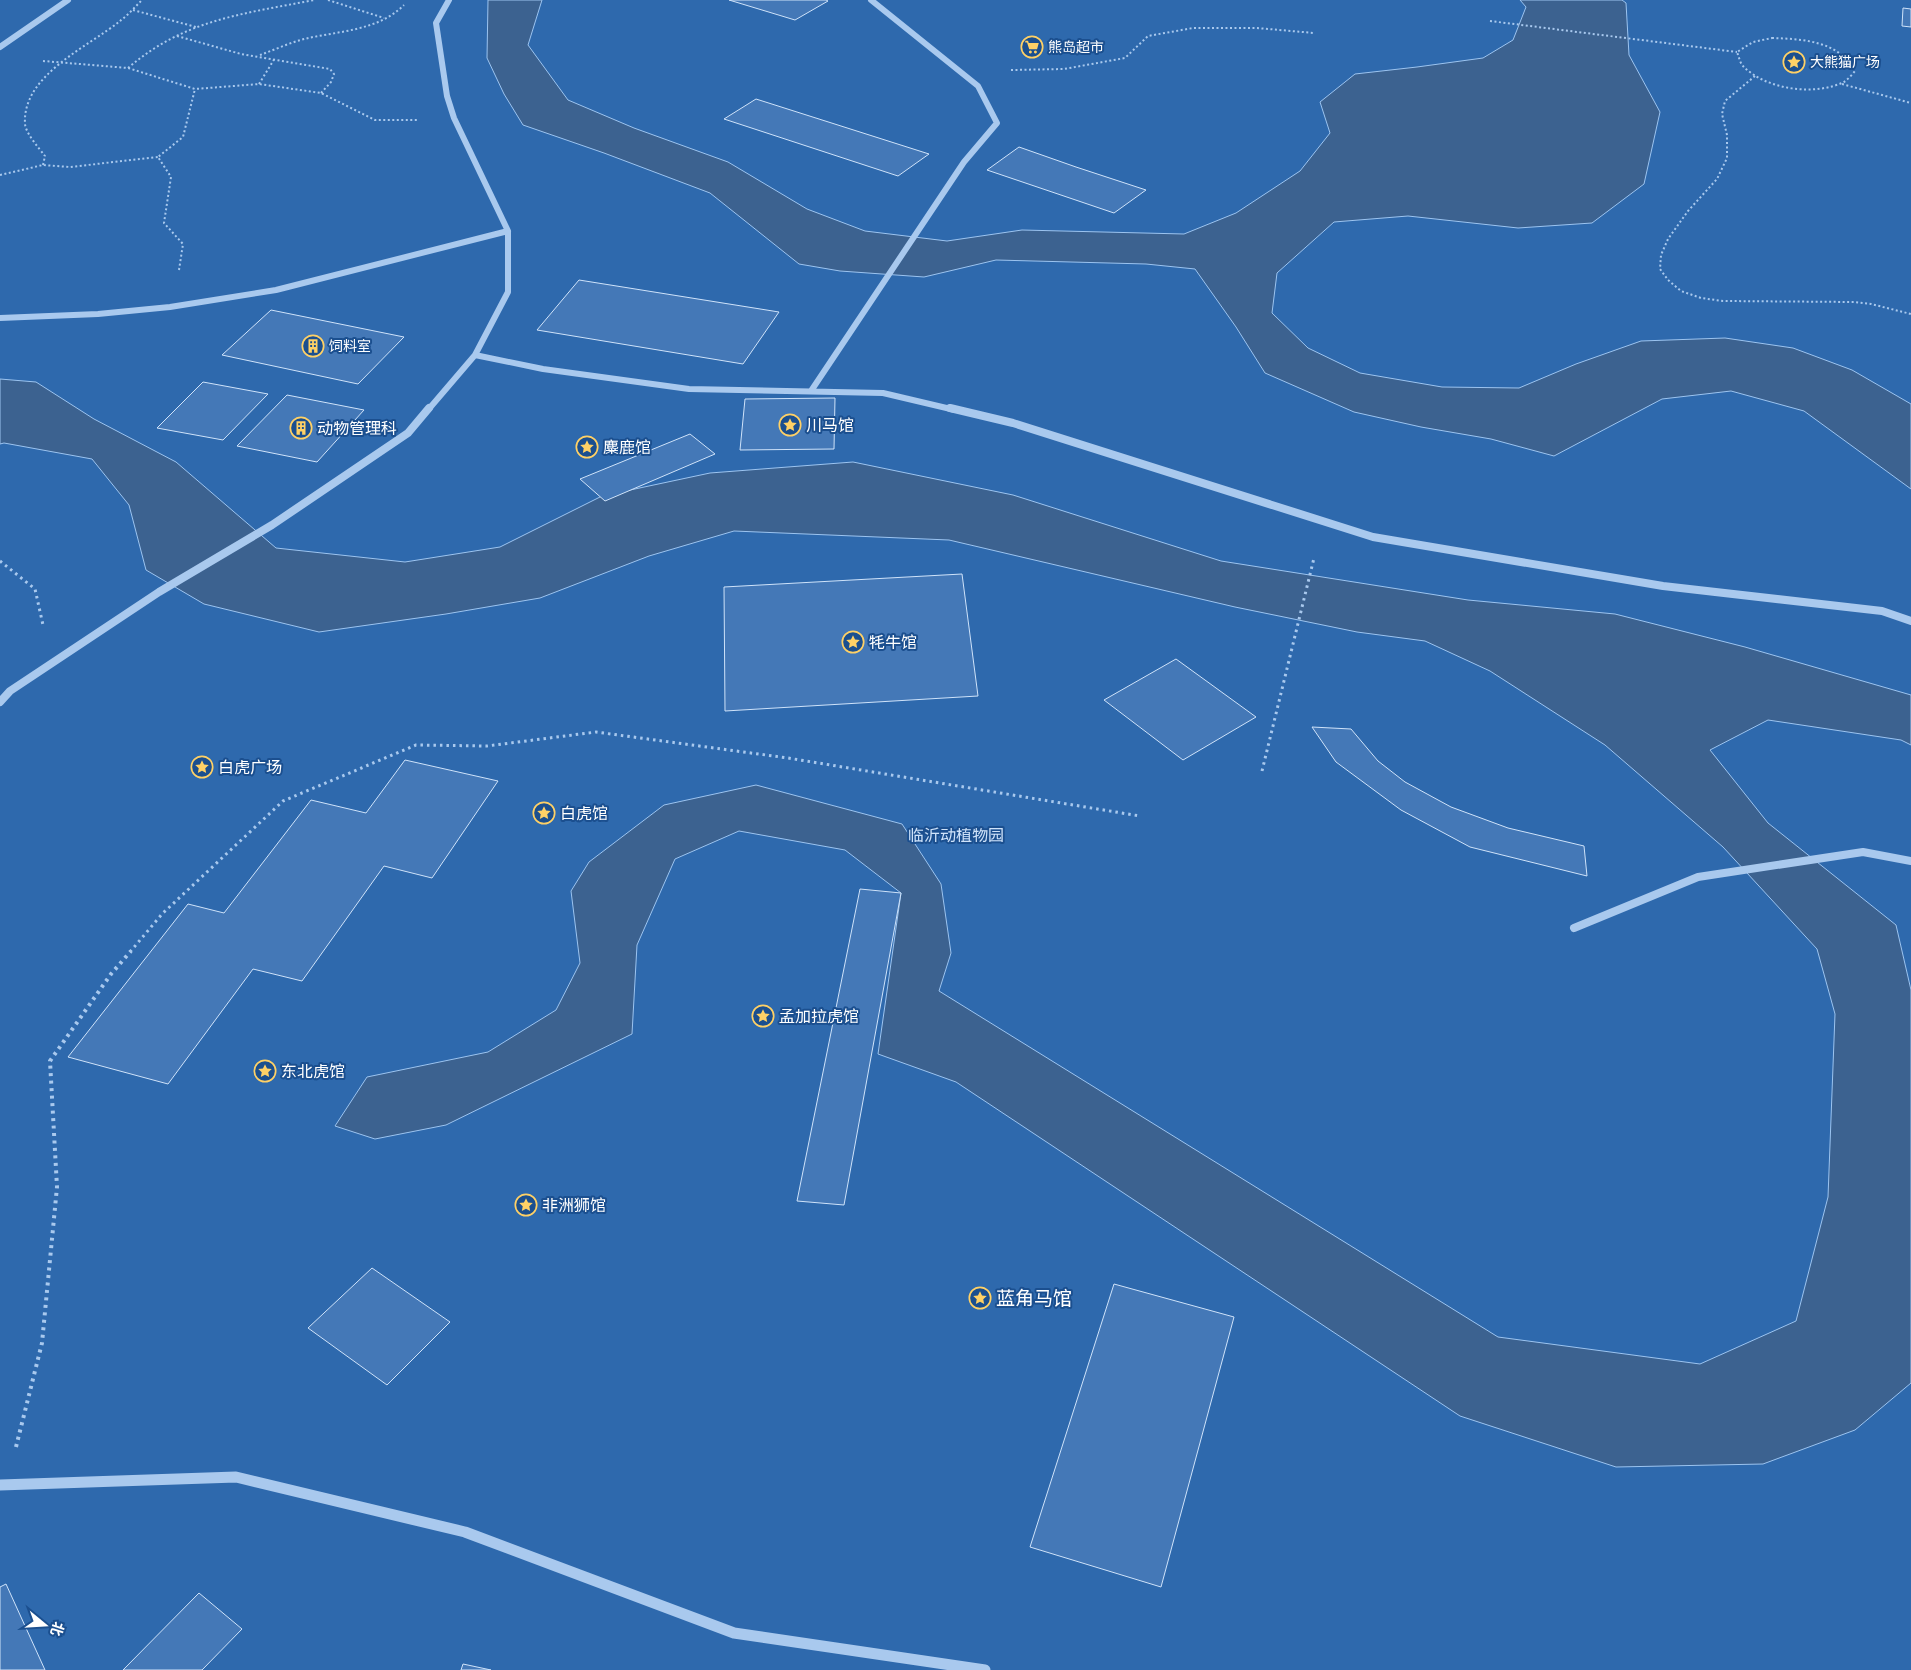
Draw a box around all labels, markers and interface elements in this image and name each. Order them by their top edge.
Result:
supermarket icon: 熊岛超市 [1020,35,1044,59]
place label: 熊岛超市 [1048,39,1104,55]
place icon: 大熊猫广场 [1782,50,1806,74]
place label: 大熊猫广场 [1810,54,1880,70]
building icon: 饲料室 [301,334,325,358]
place label: 饲料室 [329,338,371,354]
place icon: 川马馆 [778,413,802,437]
building icon: 动物管理科 [289,416,313,440]
place label: 川马馆 [806,416,854,435]
place label: 动物管理科 [317,419,397,438]
place icon: 麋鹿馆 [575,435,599,459]
place label: 麋鹿馆 [603,438,651,457]
place icon: 牦牛馆 [841,630,865,654]
place label: 牦牛馆 [869,633,917,652]
place icon: 白虎广场 [190,755,214,779]
place label: 白虎广场 [218,758,282,777]
place icon: 白虎馆 [532,801,556,825]
place label: 白虎馆 [560,804,608,823]
park label: 临沂动植物园 [908,826,1004,845]
place icon: 孟加拉虎馆 [751,1004,775,1028]
place label: 孟加拉虎馆 [779,1007,859,1026]
place icon: 东北虎馆 [253,1059,277,1083]
place label: 东北虎馆 [281,1062,345,1081]
place icon: 非洲狮馆 [514,1193,538,1217]
place label: 非洲狮馆 [542,1196,606,1215]
place icon: 蓝角马馆 [968,1286,992,1310]
place label: 蓝角马馆 [996,1287,1072,1309]
north arrow [20,1600,70,1650]
text: 北 [48,1620,67,1638]

